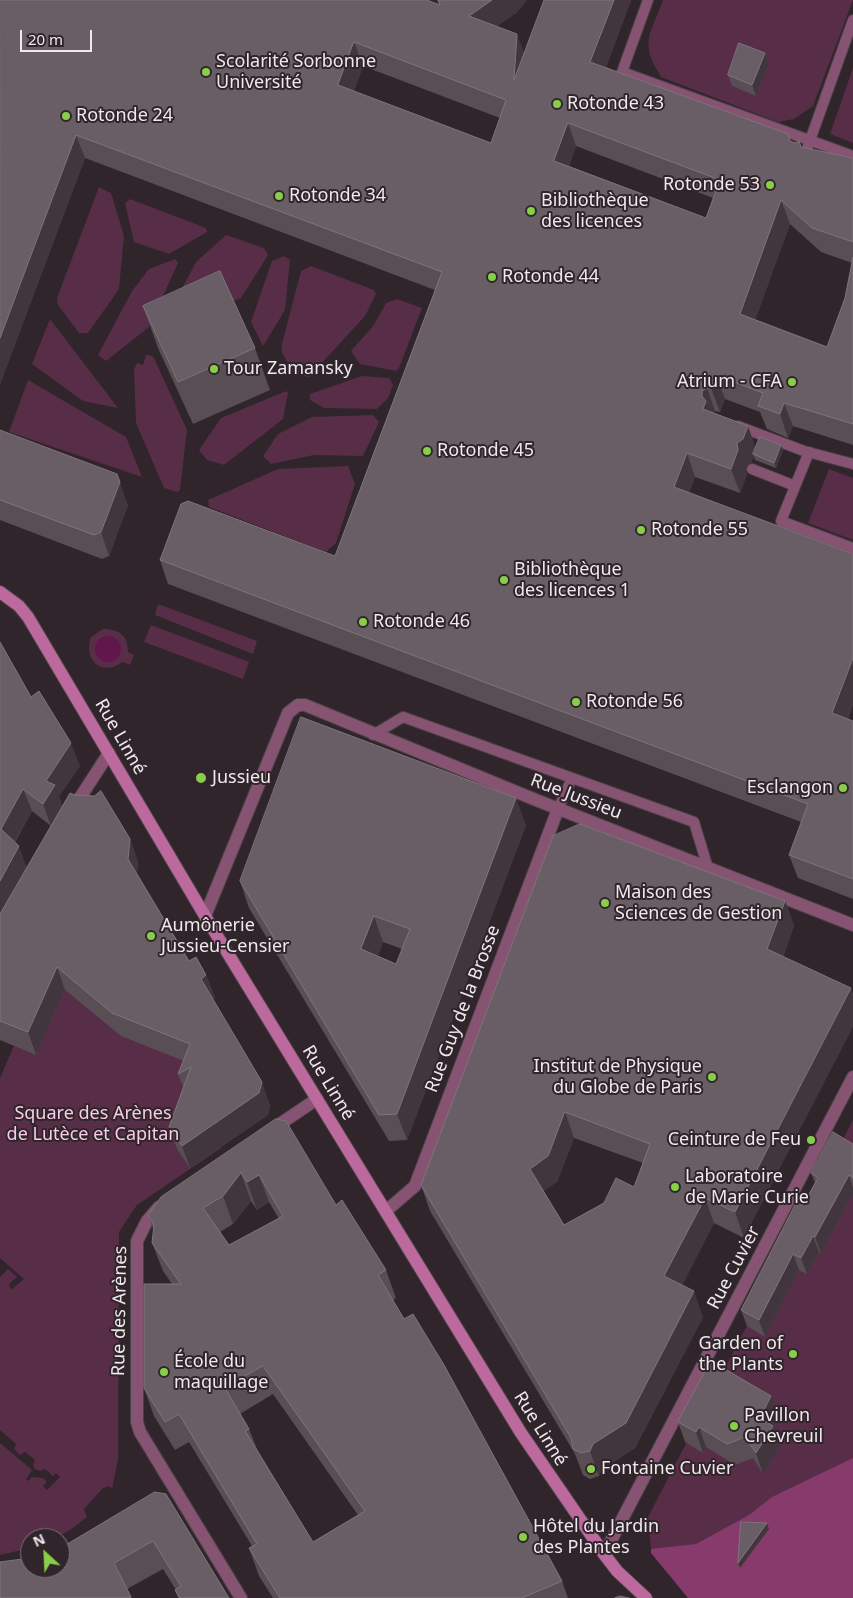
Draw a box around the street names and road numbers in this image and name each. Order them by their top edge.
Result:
street label: Rue Linné [90,695,150,779]
street label: Rue Jussieu [527,770,625,824]
street label: Rue Guy de la Brosse [421,922,505,1096]
street label: Rue Linné [297,1042,359,1124]
street label: Rue Cuvier [703,1223,765,1313]
street label: Rue des Arènes [108,1246,132,1376]
street label: Rue Linné [509,1388,571,1470]

